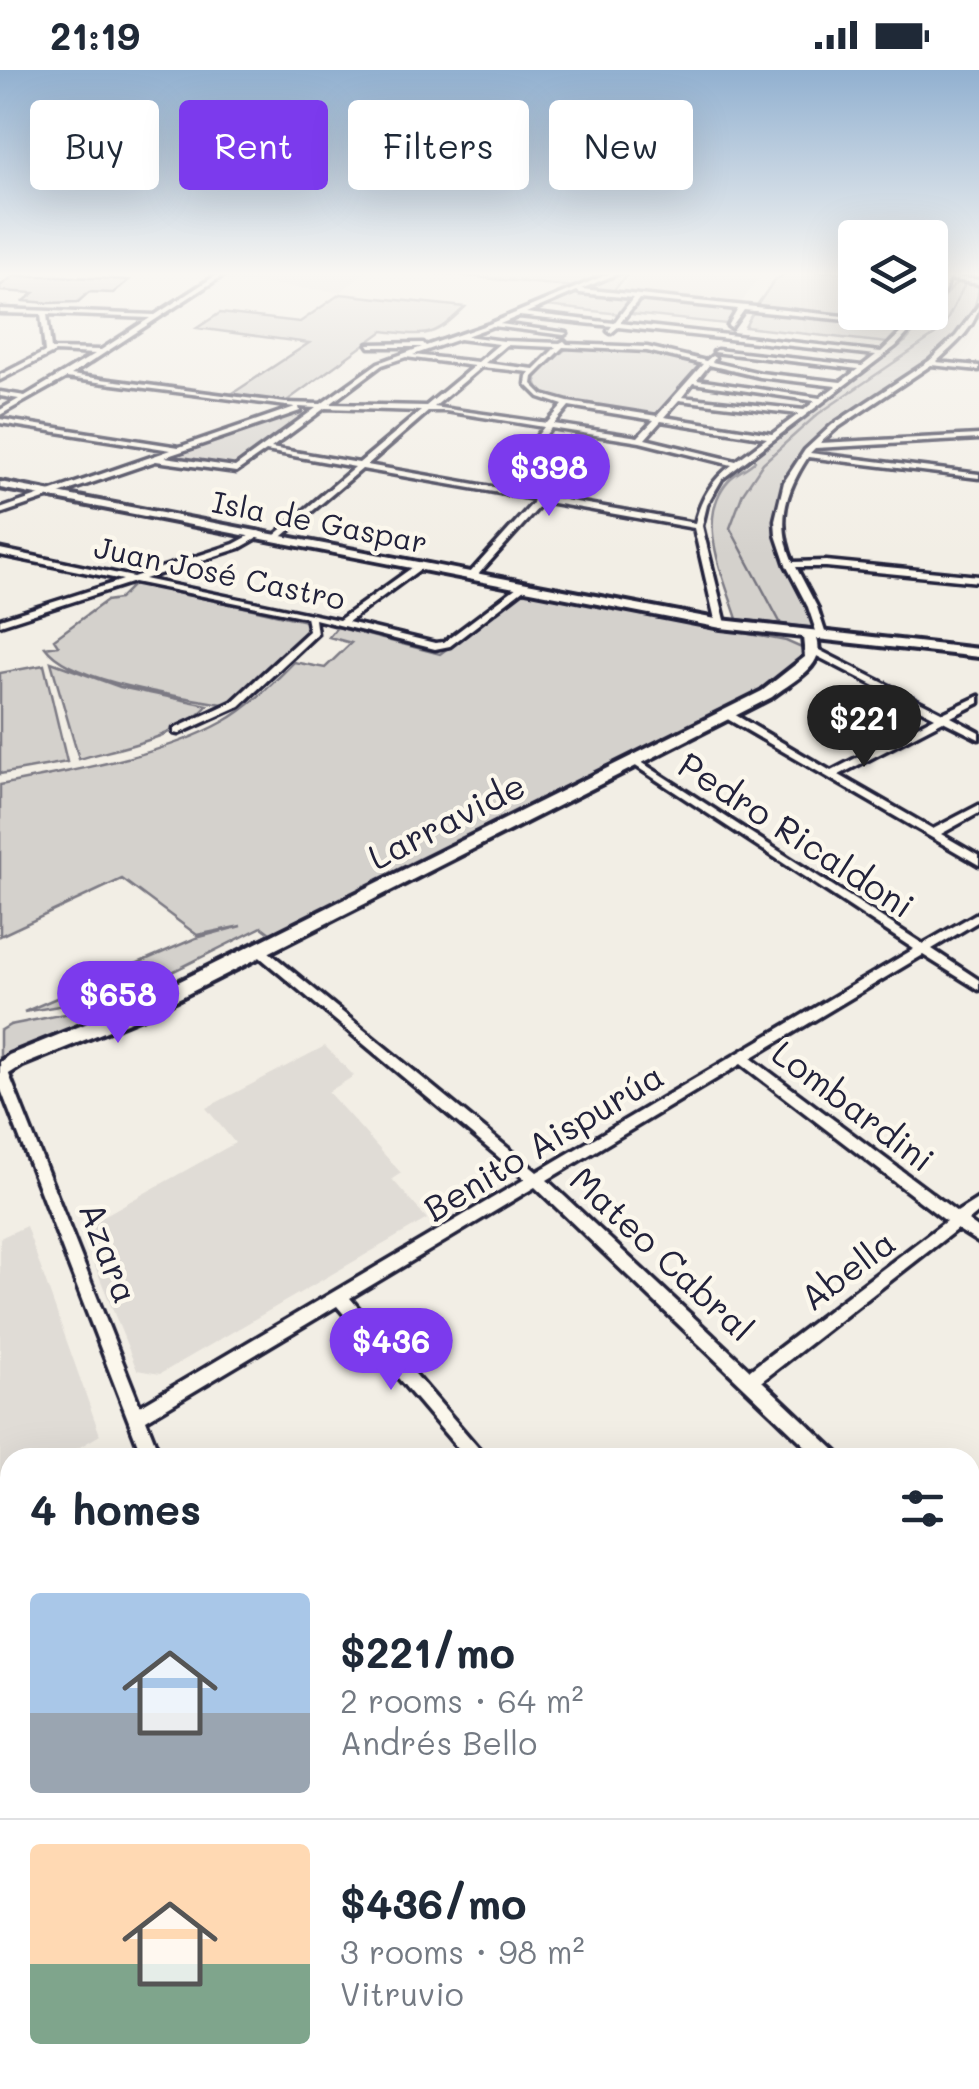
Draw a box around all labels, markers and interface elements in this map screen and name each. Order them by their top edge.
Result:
text: 21:19 [50,10,140,60]
chip: Buy [30,100,159,190]
chip: Rent [179,100,328,190]
chip: Filters [348,100,529,190]
chip: New [549,100,693,190]
map controls [838,220,948,330]
button: layers [838,220,948,330]
pin: $398 [490,434,608,519]
text: $398 [510,445,588,487]
street label: Isla de Gaspar [209,481,431,561]
street label: Juan José Castro [91,526,349,618]
pin: $221 [805,685,923,770]
text: $221 [829,696,899,738]
street label: Pedro Ricaldoni [670,741,924,927]
street label: Larravide [360,761,532,879]
pin: $658 [59,961,177,1046]
text: $658 [79,972,157,1014]
street label: Lombardini [764,1029,944,1181]
street label: Benito Aispurúa [415,1051,671,1231]
street label: Mateo Cabral [561,1156,765,1350]
street label: Azara [70,1195,150,1309]
street label: Abella [790,1218,904,1320]
pin: $436 [332,1308,450,1393]
text: $436 [352,1319,430,1361]
text: 4 homes [30,1481,201,1536]
icon: filters [895,1481,950,1536]
text: $221/mo [340,1624,515,1679]
icon: home [110,1633,230,1753]
text: 2 rooms · 64 m² [340,1679,584,1721]
text: Andrés Bello [340,1721,537,1763]
text: $436/mo [340,1875,527,1930]
icon: home [110,1884,230,2004]
text: 3 rooms · 98 m² [340,1930,585,1972]
text: Vitruvio [340,1972,464,2014]

